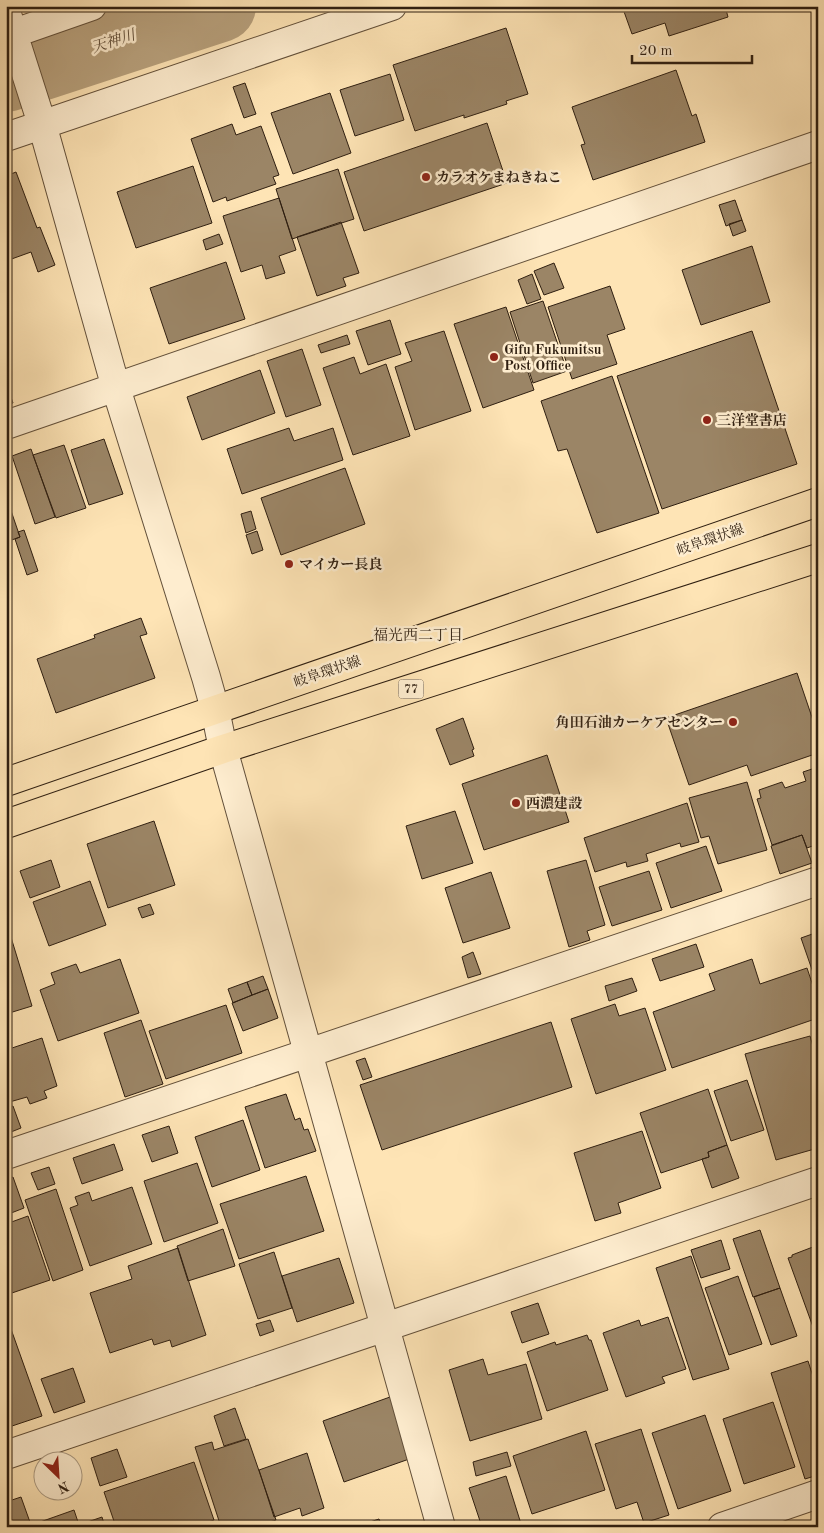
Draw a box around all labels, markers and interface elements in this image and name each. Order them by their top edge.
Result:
water label: 天神川 [89,26,139,57]
scale bar [632,32,752,64]
text: 20 m [639,44,673,59]
place label: カラオケまねきねこ [436,170,562,185]
marker: カラオケまねきねこ [420,171,432,183]
place label: Gifu Fukumitsu Post Office [504,343,602,373]
marker: Gifu Fukumitsu Post Office [488,351,500,363]
place label: 三洋堂書店 [717,412,787,428]
marker: 三洋堂書店 [701,414,713,426]
street label: 岐阜環状線 [675,521,746,558]
place label: マイカー長良 [299,557,383,572]
marker: マイカー長良 [283,558,295,570]
district label: 福光西二丁目 [373,627,463,644]
street label: 岐阜環状線 [292,653,363,690]
road number: 77 [398,680,424,699]
place label: 角田石油カーケアセンター [556,714,723,730]
marker: 角田石油カーケアセンター [727,716,739,728]
place label: 西濃建設 [526,796,582,811]
marker: 西濃建設 [510,797,522,809]
north arrow [32,1450,82,1500]
text: N [55,1478,71,1496]

